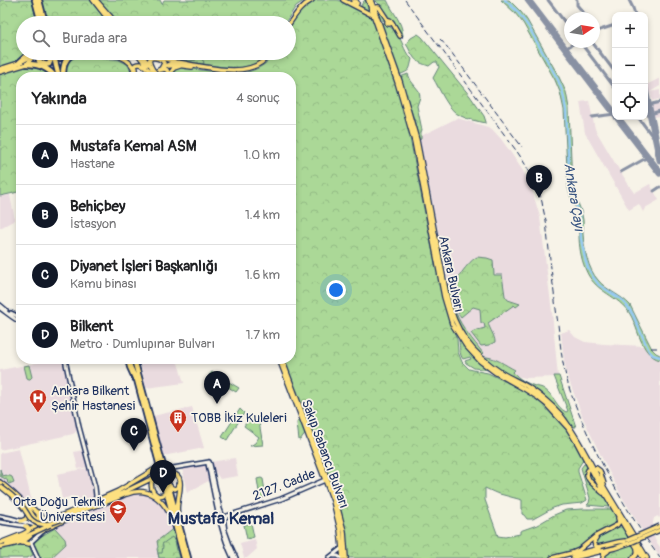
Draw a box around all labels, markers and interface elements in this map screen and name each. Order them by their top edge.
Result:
north arrow [564,12,600,48]
map controls [612,12,648,120]
button: + [612,12,648,48]
search box [16,16,296,60]
icon: search [30,27,52,49]
text: Burada ara [62,29,127,48]
button: − [612,48,648,84]
button: locate [612,84,648,120]
text: Yakında [32,88,87,109]
text: 4 sonuç [236,90,280,106]
text: Mustafa Kemal ASM [70,137,196,156]
text: A [41,147,49,163]
text: 1.0 km [243,147,280,163]
text: Hastane [70,156,115,172]
water label: Ankara Çayı [560,162,588,234]
pin: B [526,165,552,198]
text: Behiçbey [70,197,125,216]
text: B [41,207,49,223]
text: 1.4 km [245,207,280,223]
text: İstasyon [70,216,116,232]
street label: Ankara Bulvarı [435,234,467,314]
text: Diyanet İşleri Başkanlığı [70,257,218,276]
text: C [41,267,49,283]
text: 1.6 km [245,267,280,283]
text: Kamu binası [70,276,137,292]
your location [326,280,346,300]
text: Bilkent [70,317,113,336]
text: D [41,327,49,343]
text: 1.7 km [245,327,280,343]
text: Metro · Dumlupınar Bulvarı [70,336,215,352]
pin: A [204,371,230,404]
place label: Ankara Bilkent Şehir Hastanesi [51,383,135,414]
hospital icon: Ankara Bilkent Şehir Hastanesi [28,388,48,413]
street label: Sakıp Sabancı Bulvarı [298,397,352,511]
building icon: TOBB İkiz Kuleleri [168,408,188,433]
place label: TOBB İkiz Kuleleri [191,410,287,426]
pin: C [121,418,147,451]
pin: D [150,460,176,493]
street label: 2127. Cadde [251,466,318,504]
place label: Orta Doğu Teknik Üniversitesi [13,494,106,525]
school or university icon: Orta Doğu Teknik Üniversitesi [108,499,128,524]
district label: Mustafa Kemal [168,508,274,529]

